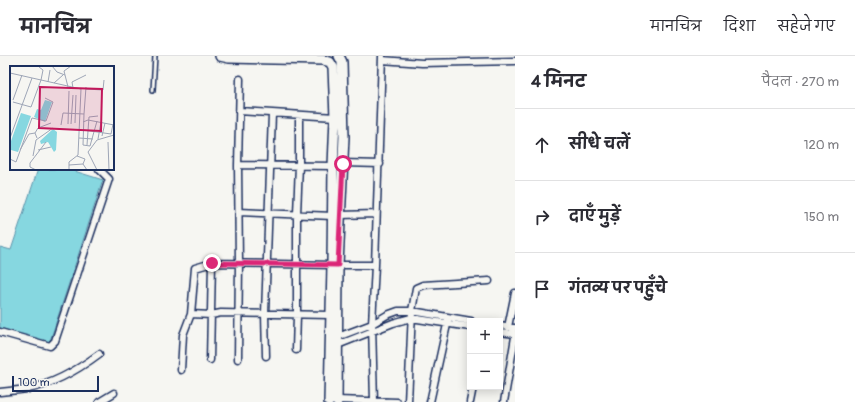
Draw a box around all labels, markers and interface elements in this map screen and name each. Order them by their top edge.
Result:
text: मानचित्र [20,15,91,39]
text: मानचित्र [650,18,702,35]
text: दिशा [724,18,755,35]
text: सहेजे गए [777,18,835,35]
inset map [10,66,114,170]
text: 4 मिनट [531,71,586,92]
text: पैदल · 270 m [762,74,839,90]
icon: ahead [531,134,553,156]
text: सीधे चलें [569,135,630,154]
text: 120 m [803,137,839,153]
route start [334,155,352,173]
icon: right [531,206,553,228]
text: दाएँ मुड़ें [569,207,621,226]
text: 150 m [804,209,839,225]
route end [203,254,221,272]
icon: arrive [531,278,553,300]
text: गंतव्य पर पहुँचे [569,279,667,298]
map controls [467,318,503,390]
button: + [467,318,503,354]
button: − [467,354,503,390]
scale bar [12,374,99,393]
text: 100 m [18,376,49,389]

